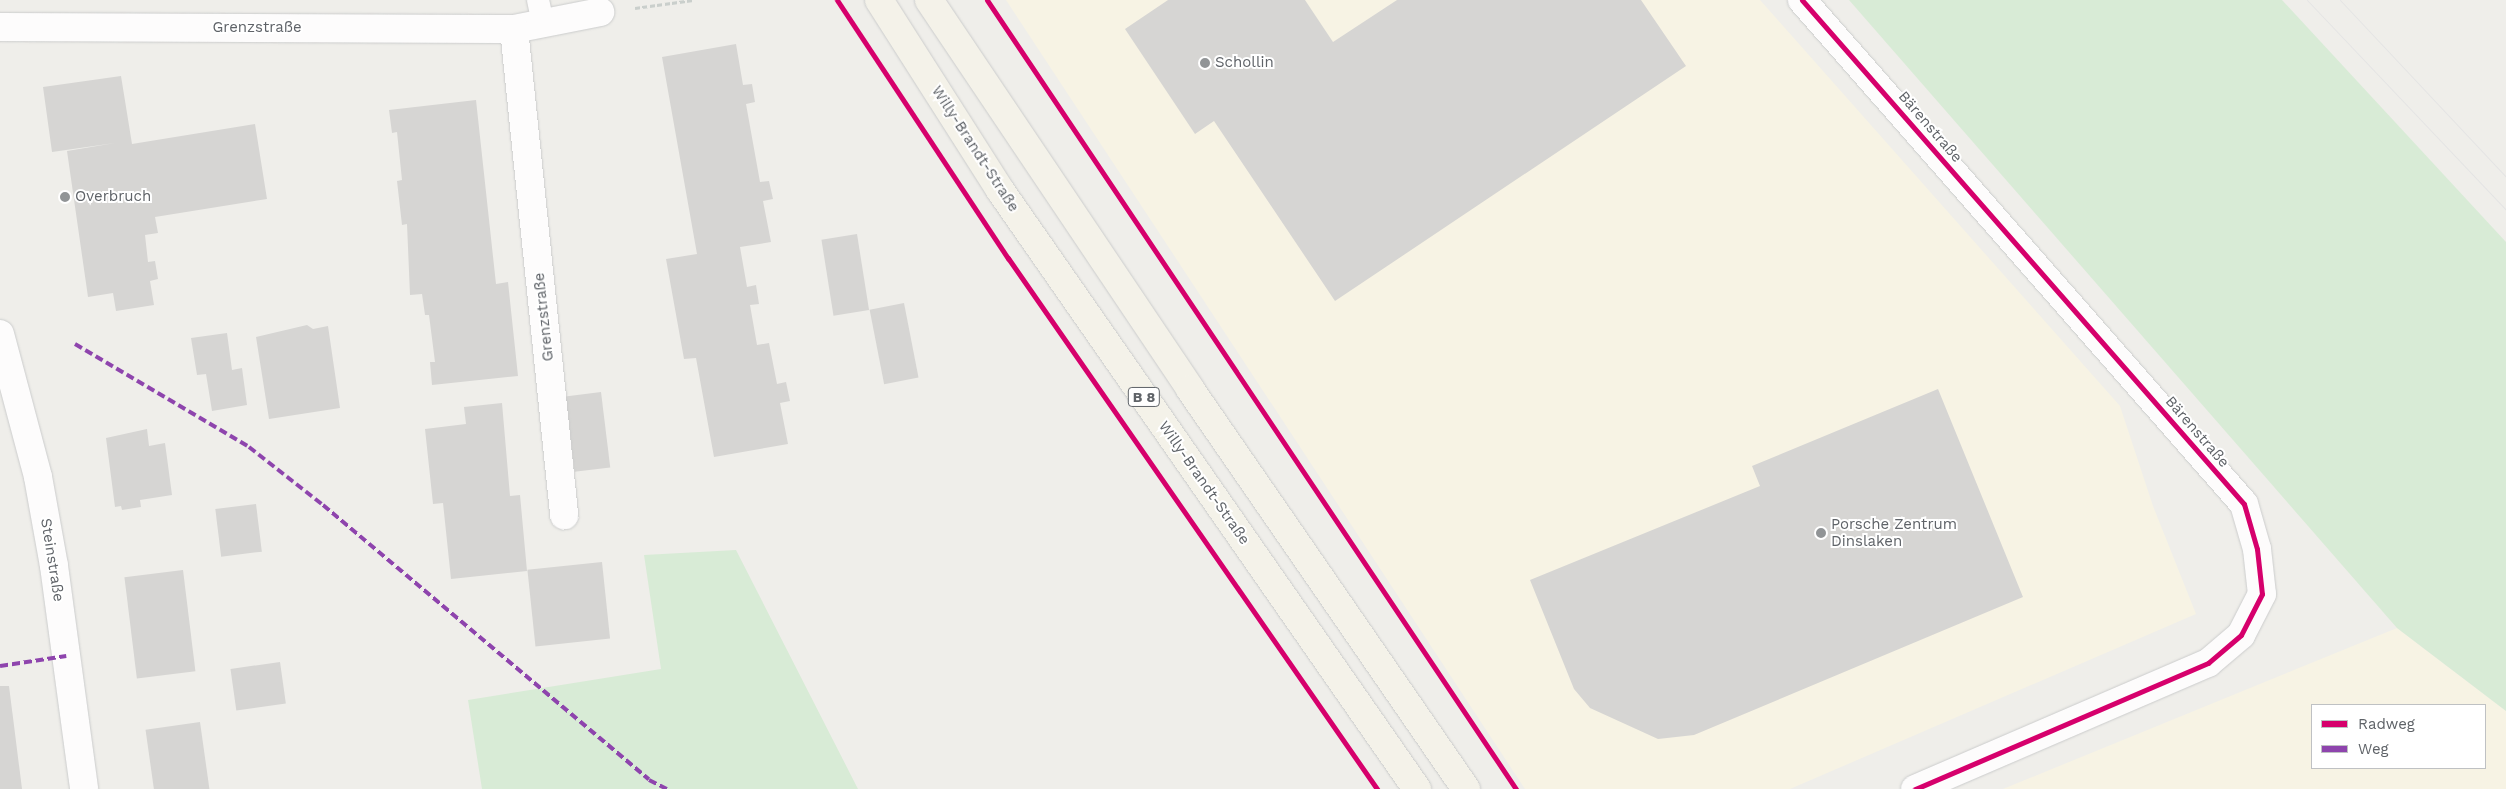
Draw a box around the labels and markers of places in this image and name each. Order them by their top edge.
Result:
place label: Schollin [1215,54,1274,72]
marker: Schollin [1199,57,1211,69]
place label: Overbruch [75,188,151,206]
marker: Overbruch [59,191,71,203]
place label: Porsche Zentrum Dinslaken [1831,515,1957,550]
marker: Porsche Zentrum Dinslaken [1815,527,1827,539]

